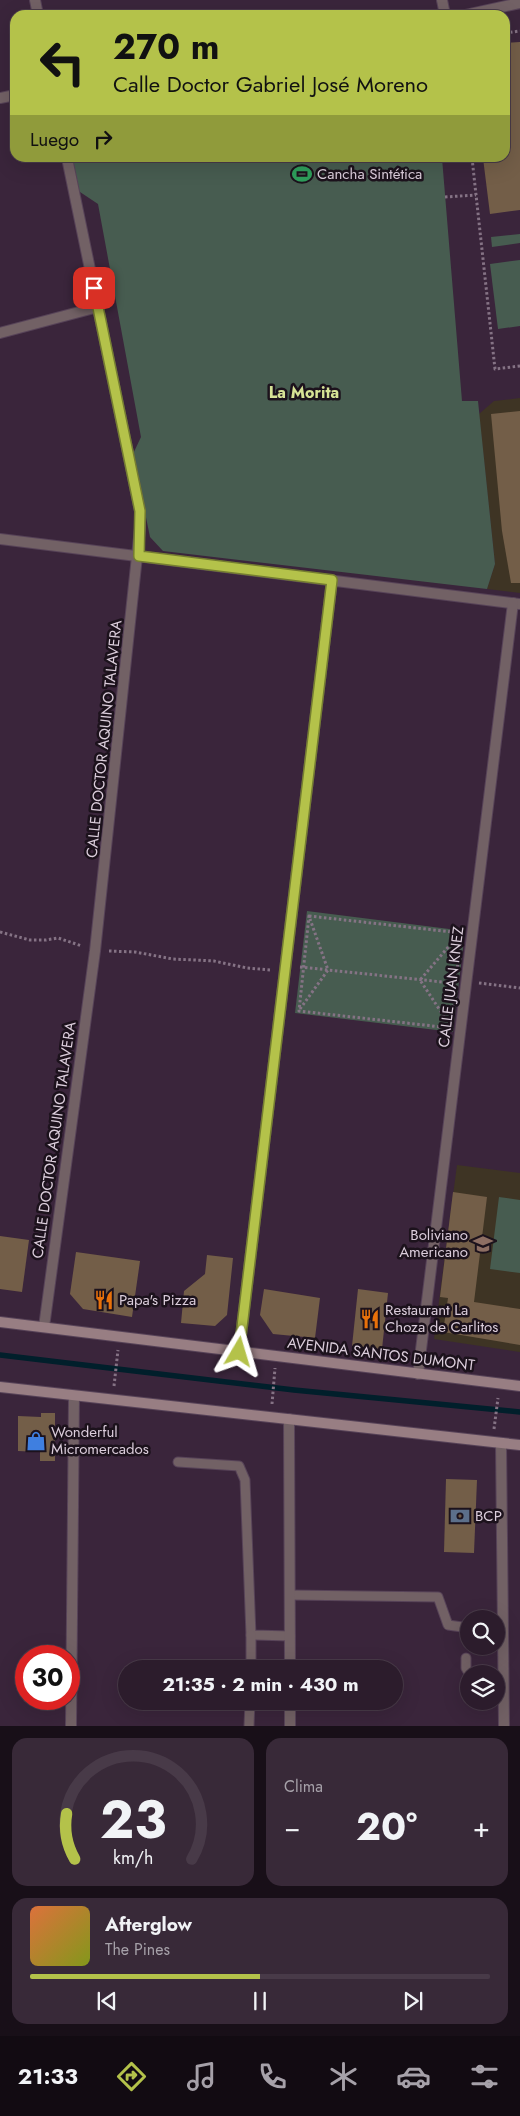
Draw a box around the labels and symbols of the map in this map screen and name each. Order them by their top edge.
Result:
sports icon: Cancha Sintética [291,163,313,185]
place label: Cancha Sintética [317,163,422,185]
pin [73,267,115,309]
district label: La Morita [269,381,339,404]
street label: CALLE DOCTOR AQUINO TALAVERA [81,619,127,859]
street label: CALLE JUAN KNEZ [433,925,469,1049]
street label: CALLE DOCTOR AQUINO TALAVERA [26,1020,82,1260]
place label: Boliviano Americano [399,1224,468,1263]
school or university icon: Boliviano Americano [472,1233,494,1255]
restaurant icon: Papa's Pizza [93,1289,115,1311]
place label: Papa's Pizza [119,1289,196,1311]
place label: Restaurant La Choza de Carlitos [385,1299,498,1338]
restaurant icon: Restaurant La Choza de Carlitos [359,1308,381,1330]
position arrow [212,1325,264,1377]
street label: AVENIDA SANTOS DUMONT [286,1332,476,1376]
place label: Wonderful Micromercados [51,1421,149,1460]
shop icon: Wonderful Micromercados [25,1430,47,1452]
bank icon: BCP [449,1505,471,1527]
place label: BCP [475,1505,502,1527]
speed limit sign: 30 [15,1645,80,1710]

